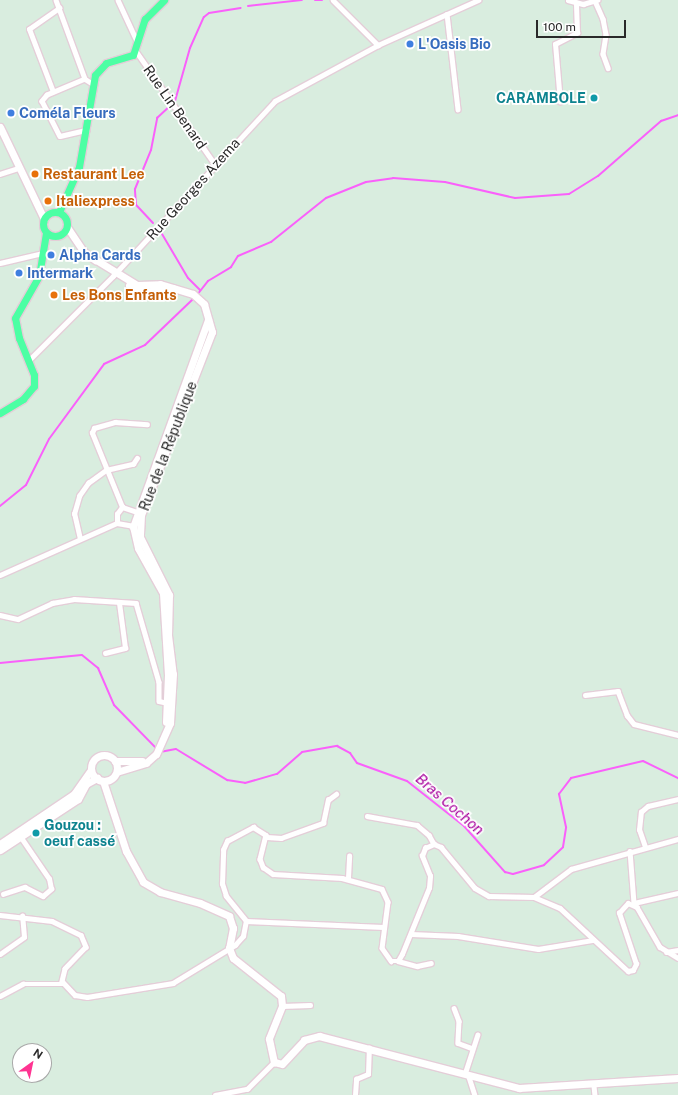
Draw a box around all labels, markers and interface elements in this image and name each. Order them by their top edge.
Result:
scale bar [538,12,628,38]
text: 100 m [543,20,576,34]
place label: L'Oasis Bio [418,36,491,52]
marker: L'Oasis Bio [405,39,415,49]
street label: Rue Lin Benard [140,62,210,152]
place label: CARAMBOLE [496,90,586,106]
marker: CARAMBOLE [589,93,599,103]
place label: Coméla Fleurs [19,105,116,121]
marker: Coméla Fleurs [6,108,16,118]
street label: Rue Georges Azema [143,135,243,243]
place label: Restaurant Lee [43,166,145,182]
marker: Restaurant Lee [30,169,40,179]
place label: Italiexpress [56,193,135,209]
marker: Italiexpress [43,196,53,206]
place label: Alpha Cards [59,247,141,263]
marker: Alpha Cards [46,250,56,260]
place label: Intermark [27,265,93,281]
marker: Intermark [14,268,24,278]
place label: Les Bons Enfants [62,287,177,303]
marker: Les Bons Enfants [49,290,59,300]
street label: Rue de la République [135,379,201,513]
water label: Bras Cochon [412,769,488,839]
place label: Gouzou : oeuf cassé [44,817,115,850]
marker: Gouzou : oeuf cassé [31,828,41,838]
north arrow [12,1043,52,1083]
text: N [31,1046,45,1061]

